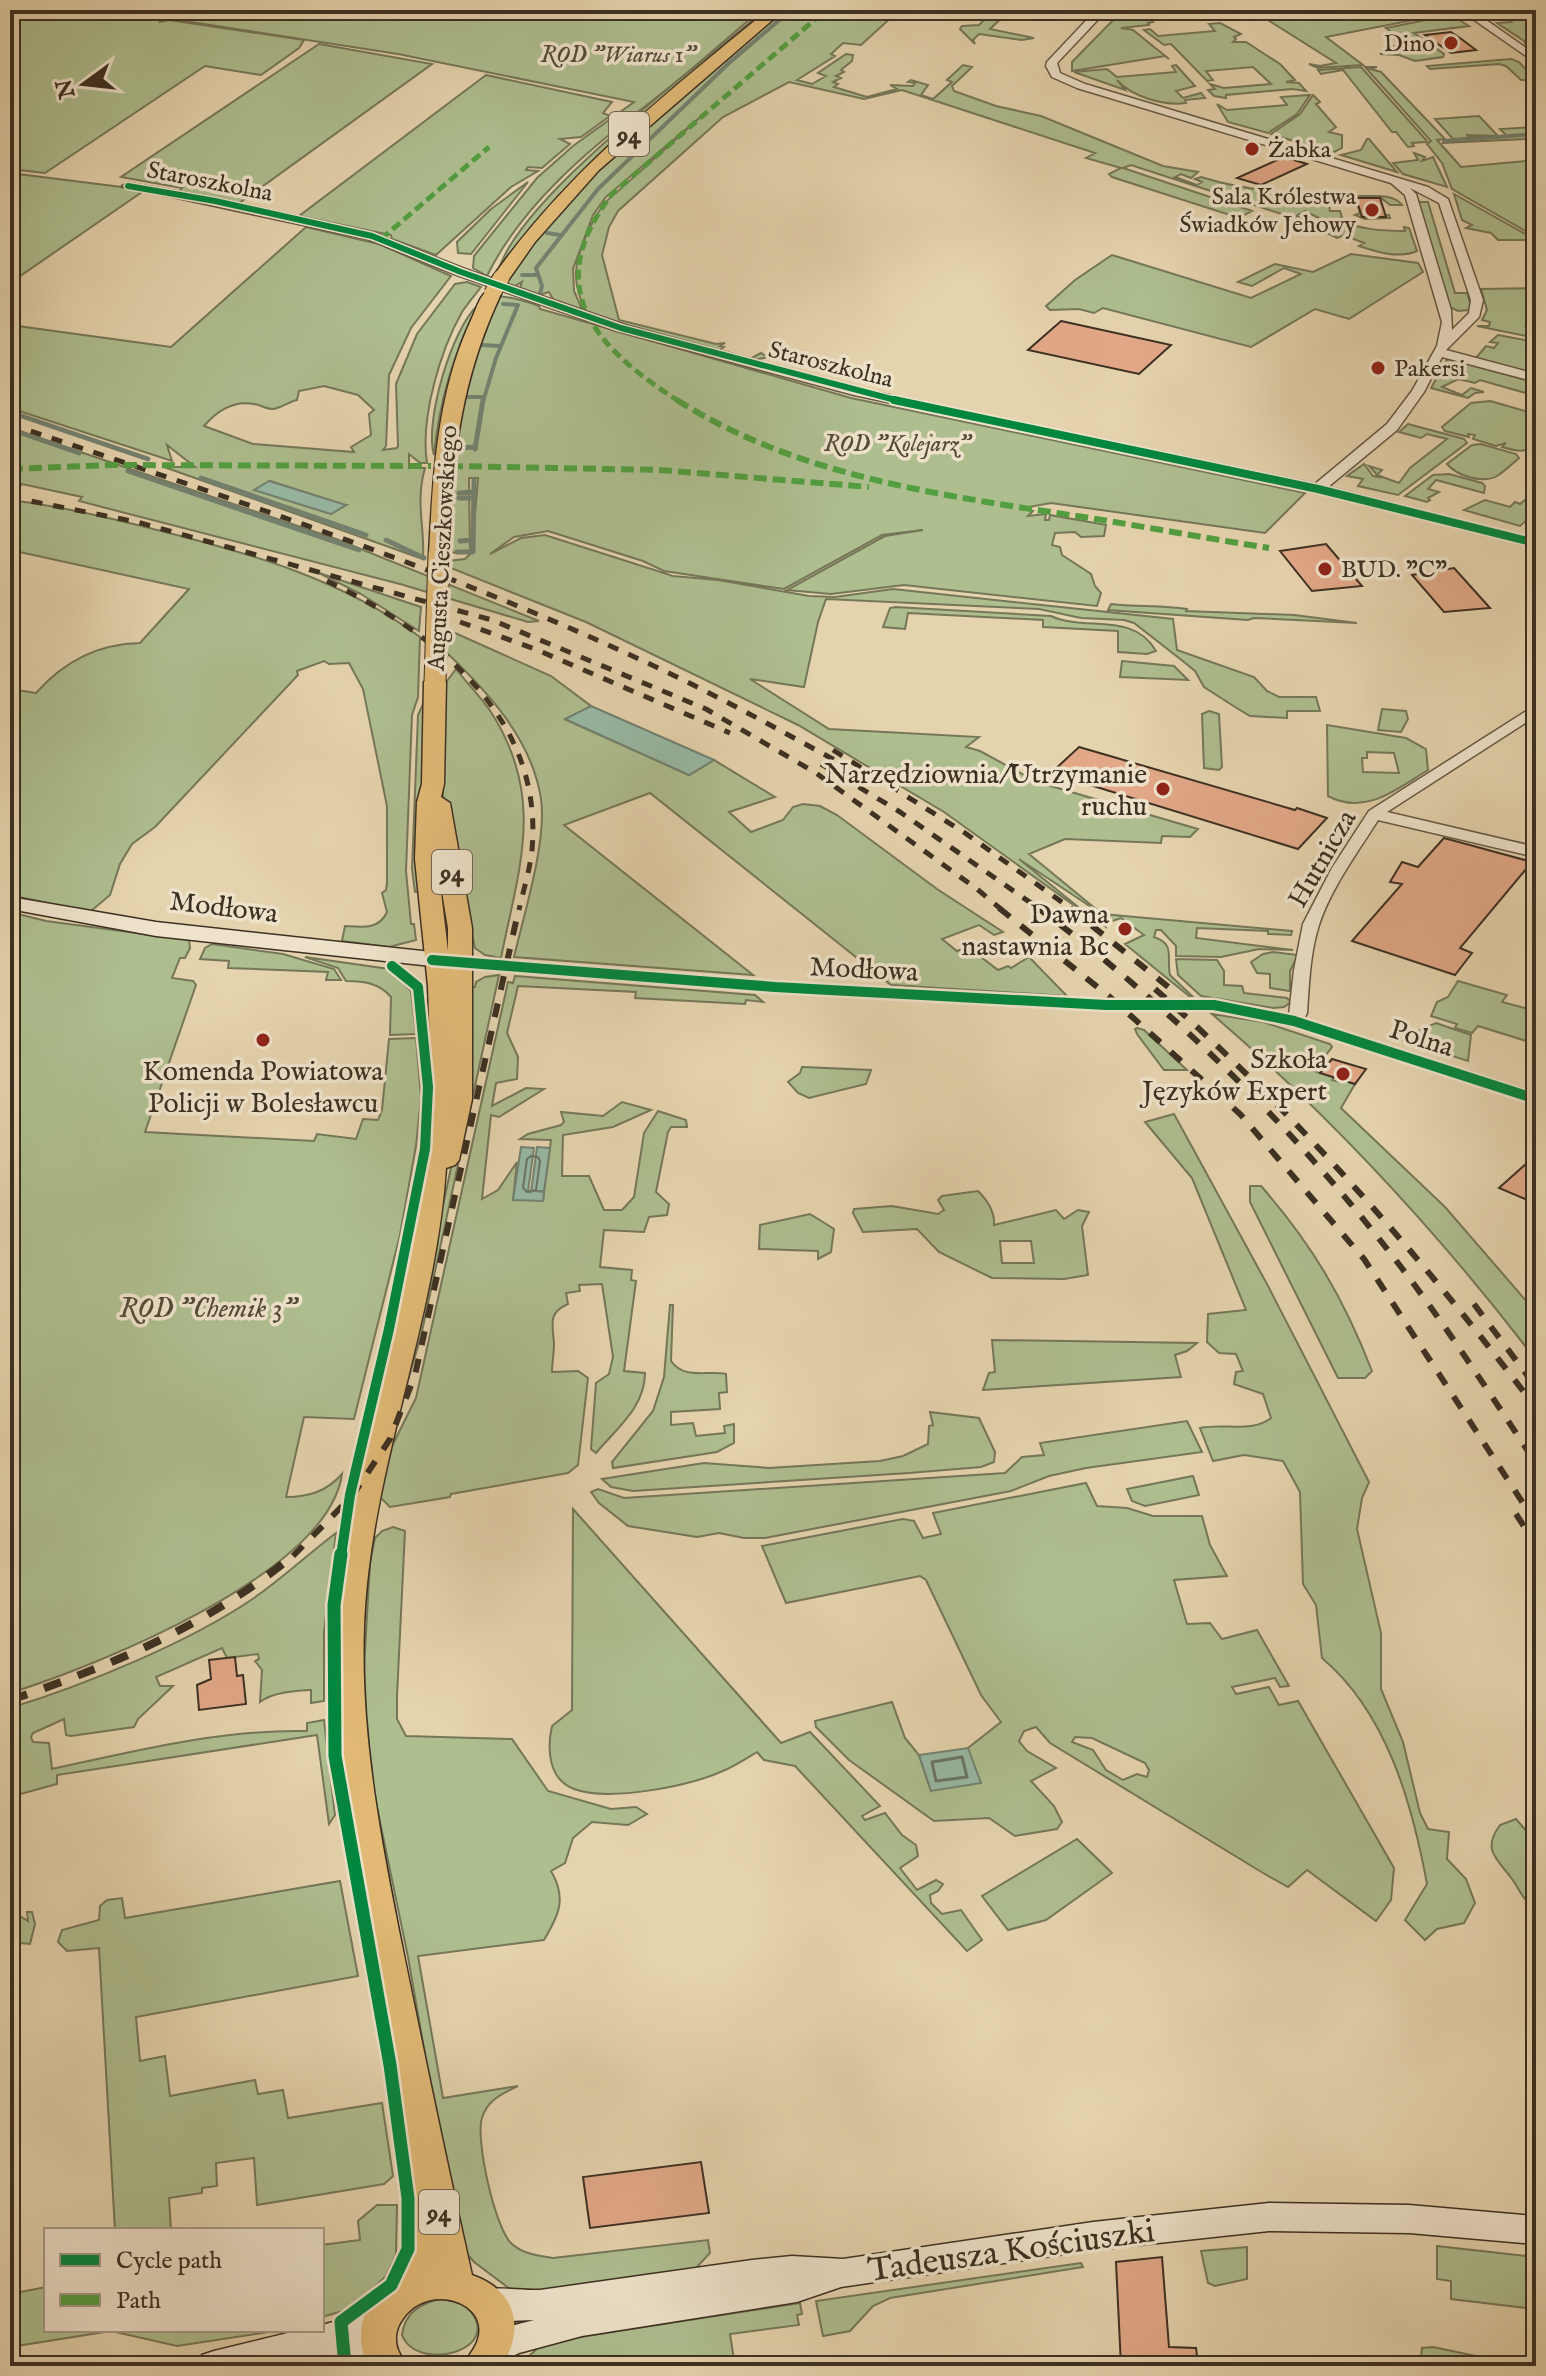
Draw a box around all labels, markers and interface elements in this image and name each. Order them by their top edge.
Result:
place label: Dino [1384,29,1435,60]
marker: Dino [1442,34,1460,52]
park label: ROD "Wiarus 1" [541,40,698,71]
north arrow [44,44,124,124]
text: N [51,76,83,102]
road number: 94 [609,112,649,156]
place label: Żabka [1268,135,1332,166]
marker: Żabka [1243,140,1261,158]
street label: Staroszkolna [144,155,276,210]
place label: Sala Królestwa Świadków Jehowy [1179,182,1357,241]
marker: Sala Królestwa Świadków Jehowy [1363,201,1381,219]
street label: Staroszkolna [765,335,897,396]
place label: Pakersi [1394,354,1465,385]
marker: Pakersi [1369,359,1387,377]
street label: Augusta Cieszkowskiego [422,424,465,673]
park label: ROD "Kolejarz" [824,429,972,460]
place label: BUD. "C" [1341,555,1447,586]
marker: BUD. "C" [1316,560,1334,578]
place label: Narzędziownia/Utrzymanie ruchu [824,758,1147,825]
marker: Narzędziownia/Utrzymanie ruchu [1154,780,1172,798]
street label: Hutnicza [1281,803,1366,914]
road number: 94 [432,850,472,894]
street label: Modłowa [168,884,281,933]
place label: Dawna nastawnia Bc [961,898,1110,965]
marker: Dawna nastawnia Bc [1116,920,1134,938]
street label: Modłowa [809,950,920,991]
street label: Polna [1385,1013,1459,1066]
marker: Komenda Powiatowa Policji w Bolesławcu [254,1031,272,1049]
place label: Szkoła Języków Expert [1139,1043,1328,1110]
place label: Komenda Powiatowa Policji w Bolesławcu [143,1055,384,1122]
marker: Szkoła Języków Expert [1334,1065,1352,1083]
park label: ROD "Chemik 3" [119,1292,300,1327]
road number: 94 [419,2190,459,2234]
street label: Tadeusza Kościuszki [865,2210,1157,2293]
legend [44,2228,324,2332]
text: Cycle path [116,2246,222,2277]
text: Path [116,2286,161,2317]

